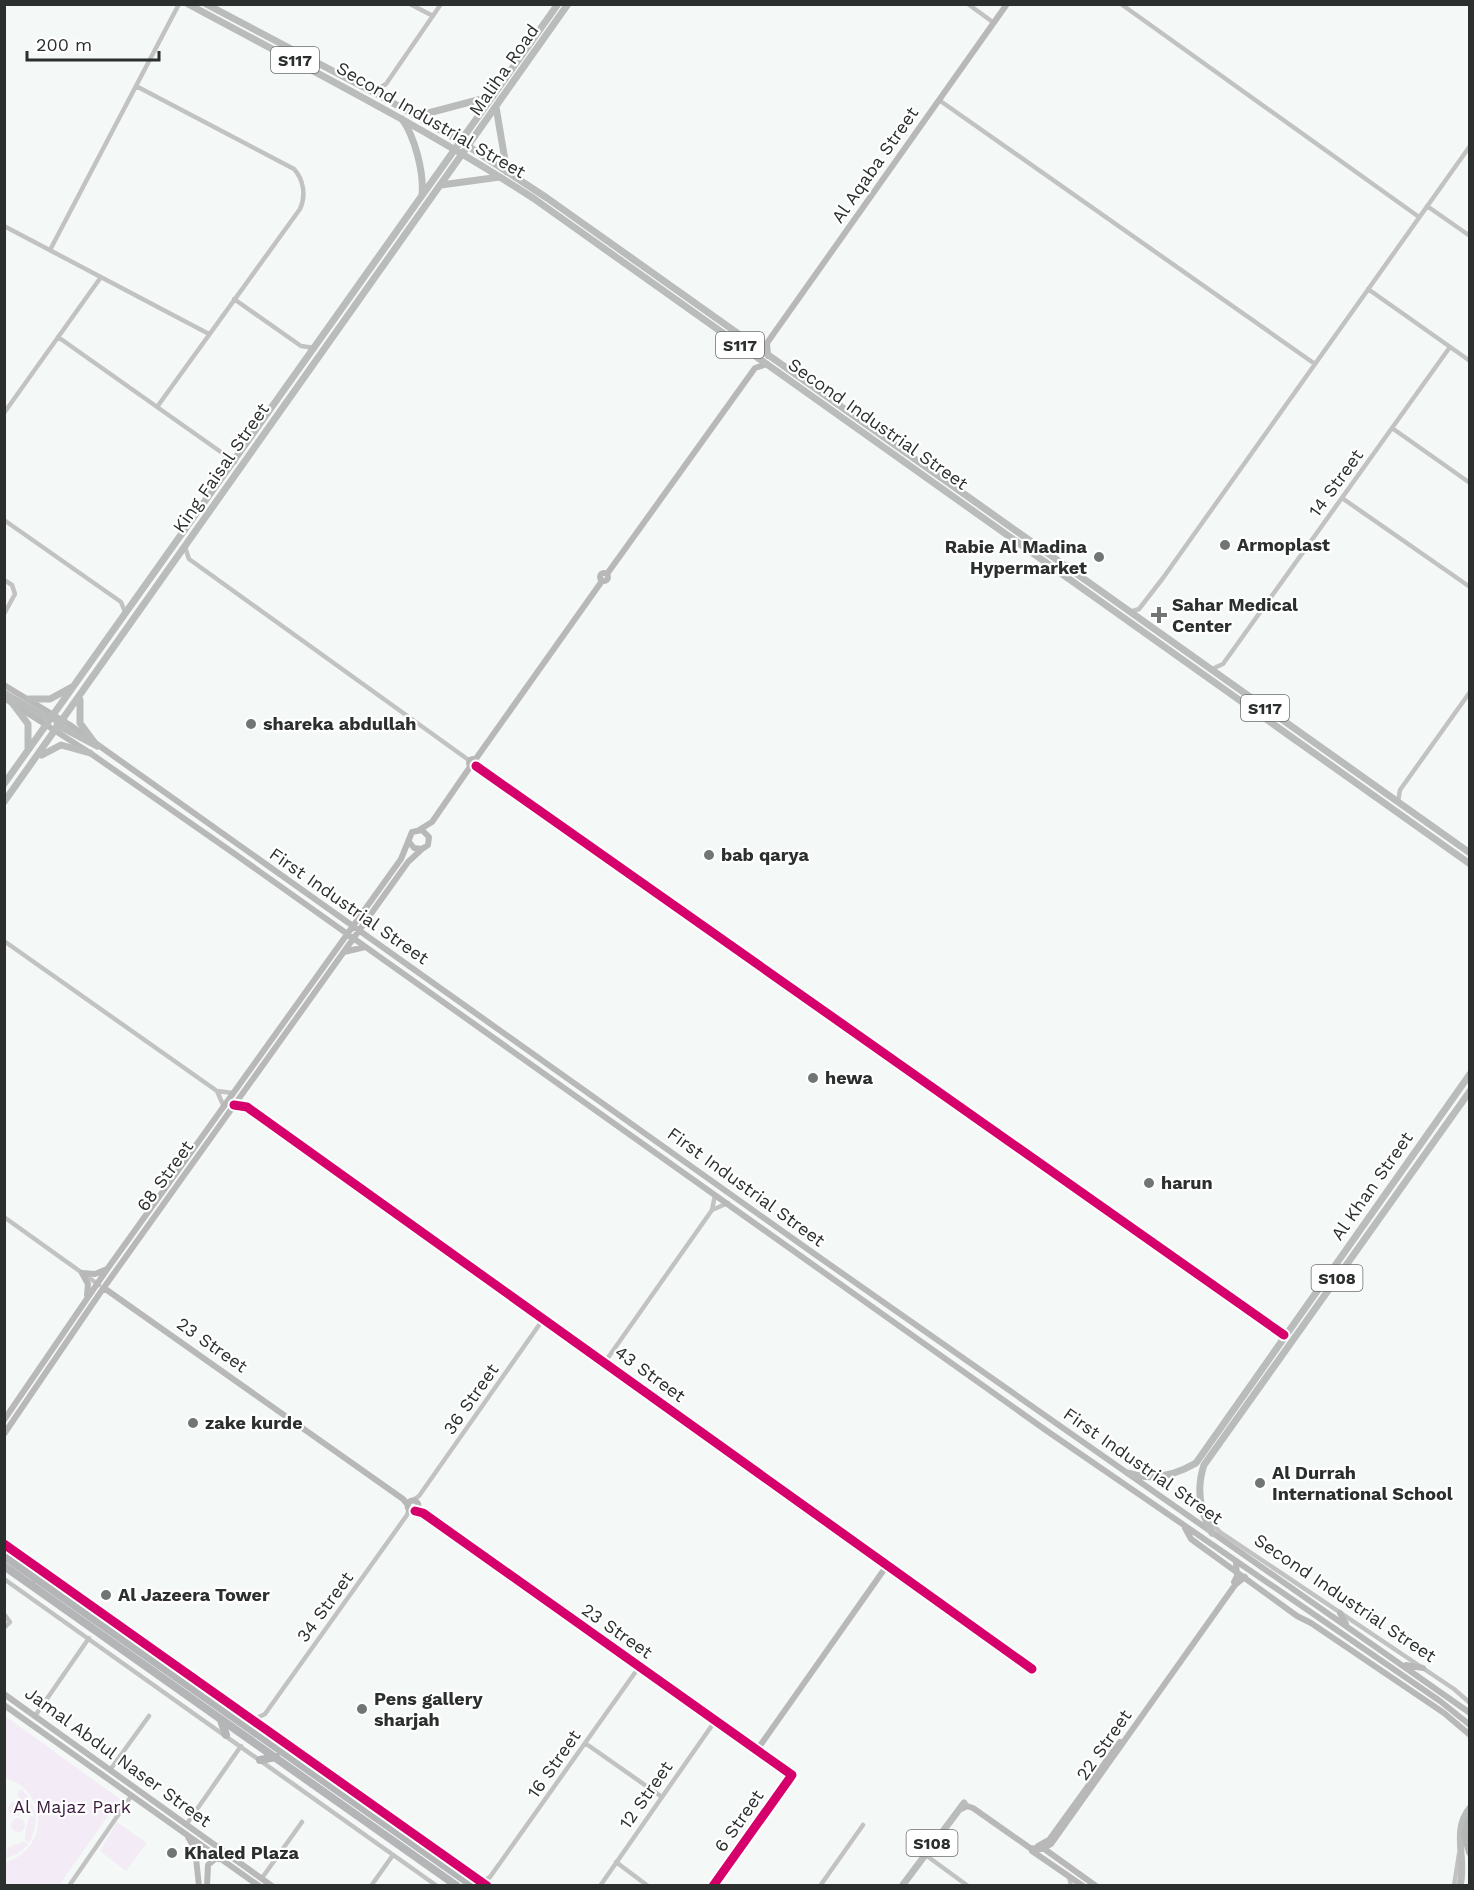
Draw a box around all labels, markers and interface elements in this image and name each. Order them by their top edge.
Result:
street label: Maliha Road [464,20,543,119]
scale bar [27,24,159,62]
text: 200 m [36,34,92,55]
road number: S117 [271,47,319,73]
street label: Second Industrial Street [333,57,530,183]
street label: Al Aqaba Street [827,102,923,227]
road number: S117 [716,332,764,358]
street label: Second Industrial Street [784,353,973,494]
street label: King Faisal Street [168,399,273,537]
street label: 14 Street [1304,444,1367,521]
place label: Armoplast [1237,534,1330,555]
place label: Rabie Al Madina Hypermarket [945,536,1088,578]
marker: Armoplast [1218,538,1232,552]
marker: Rabie Al Madina Hypermarket [1092,550,1106,564]
place label: Sahar Medical Center [1172,594,1298,636]
marker: Sahar Medical Center [1150,606,1168,624]
road number: S117 [1241,695,1289,721]
place label: shareka abdullah [263,713,416,734]
marker: shareka abdullah [244,717,258,731]
street label: First Industrial Street [266,843,433,969]
place label: bab qarya [721,844,809,865]
marker: bab qarya [702,848,716,862]
place label: hewa [825,1067,873,1088]
marker: hewa [806,1071,820,1085]
street label: First Industrial Street [664,1122,829,1251]
street label: Al Khan Street [1326,1127,1417,1244]
street label: 68 Street [132,1136,198,1215]
place label: harun [1161,1172,1213,1193]
marker: harun [1142,1176,1156,1190]
road number: S108 [1312,1265,1362,1291]
street label: 23 Street [173,1313,252,1377]
street label: 43 Street [611,1341,690,1406]
street label: 36 Street [439,1359,503,1438]
street label: First Industrial Street [1060,1403,1227,1529]
place label: zake kurde [205,1412,303,1433]
marker: zake kurde [186,1416,200,1430]
place label: Al Durrah International School [1272,1462,1453,1504]
marker: Al Durrah International School [1253,1476,1267,1490]
street label: Second Industrial Street [1250,1529,1441,1667]
street label: 34 Street [292,1567,357,1646]
place label: Al Jazeera Tower [118,1584,270,1605]
marker: Al Jazeera Tower [99,1588,113,1602]
street label: 23 Street [578,1599,657,1663]
street label: Jamal Abdul Naser Street [21,1682,216,1831]
place label: Pens gallery sharjah [374,1688,484,1730]
marker: Pens gallery sharjah [355,1702,369,1716]
street label: 22 Street [1072,1705,1136,1784]
street label: 16 Street [523,1725,585,1802]
street label: 12 Street [615,1756,677,1833]
street label: 6 Street [710,1785,768,1856]
park label: Al Majaz Park [13,1796,131,1817]
road number: S108 [906,1830,958,1856]
place label: Khaled Plaza [184,1842,300,1863]
marker: Khaled Plaza [165,1846,179,1860]

